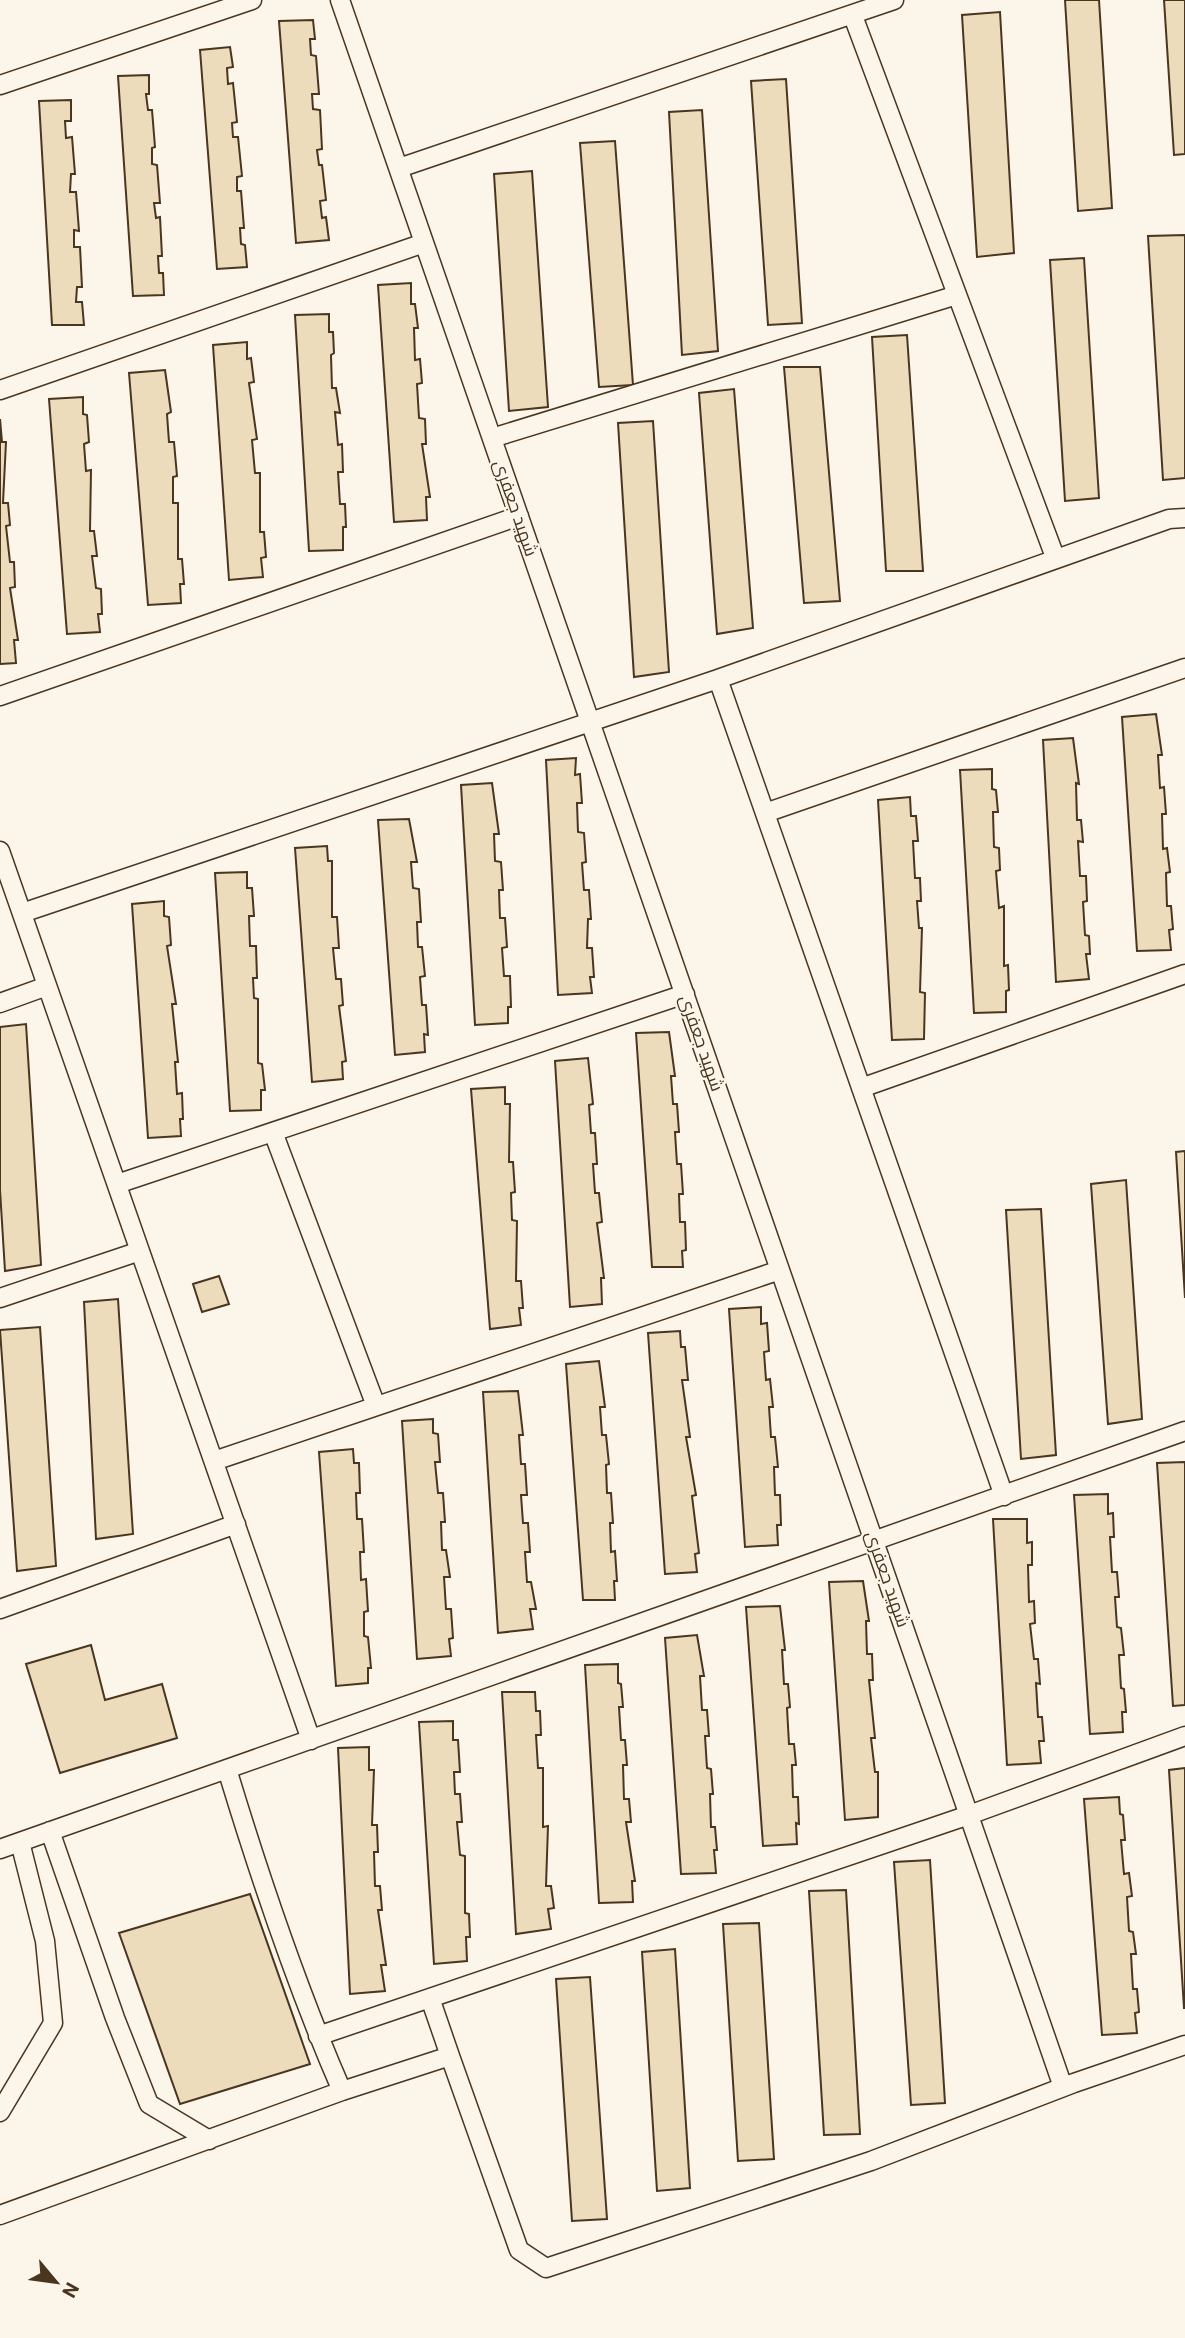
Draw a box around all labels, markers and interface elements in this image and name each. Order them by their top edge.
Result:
street label: شهید جعفری [489,457,542,559]
street label: شهید جعفری [675,992,728,1094]
street label: شهید جعفری [861,1528,914,1630]
north arrow [21,2247,91,2317]
text: N [57,2279,84,2301]

